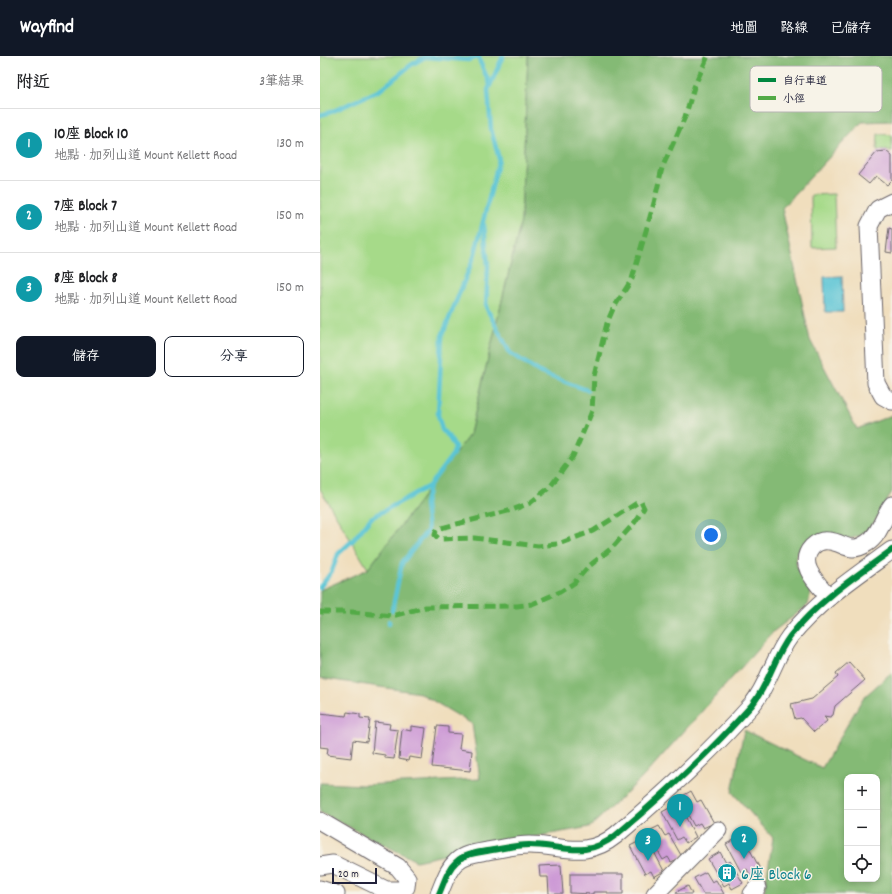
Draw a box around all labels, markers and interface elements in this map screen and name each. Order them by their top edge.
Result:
text: Wayfind [20,15,74,42]
text: 地圖 [730,19,758,39]
text: 路線 [780,19,808,39]
text: 已儲存 [830,19,872,39]
legend [750,66,882,112]
text: 附近 [16,72,50,96]
text: 3筆結果 [259,73,304,92]
text: 自行車道 [783,74,827,90]
text: 小徑 [783,92,805,108]
text: 10座 Block 10 [54,124,128,146]
text: 1 [28,135,30,154]
text: 130 m [276,135,304,154]
text: 地點 · 加列山道 Mount Kellett Road [54,147,237,166]
text: 7座 Block 7 [54,196,117,218]
text: 2 [26,207,32,226]
text: 150 m [276,207,304,226]
text: 地點 · 加列山道 Mount Kellett Road [54,219,237,238]
text: 8座 Block 8 [54,268,117,290]
text: 3 [26,279,32,298]
text: 150 m [276,279,304,298]
text: 地點 · 加列山道 Mount Kellett Road [54,291,237,310]
button: 儲存 [16,336,156,377]
button: 分享 [164,336,304,377]
your location [701,525,721,545]
map controls [844,774,880,882]
button: + [844,774,880,810]
pin: 1 [667,794,693,827]
button: − [844,810,880,846]
pin: 2 [731,826,757,859]
pin: 3 [635,828,661,861]
button: locate [844,846,880,882]
building icon: 6座 Block 6 [716,862,738,884]
place label: 6座 Block 6 [741,864,812,887]
scale bar [332,866,377,885]
text: 20 m [338,867,359,883]

